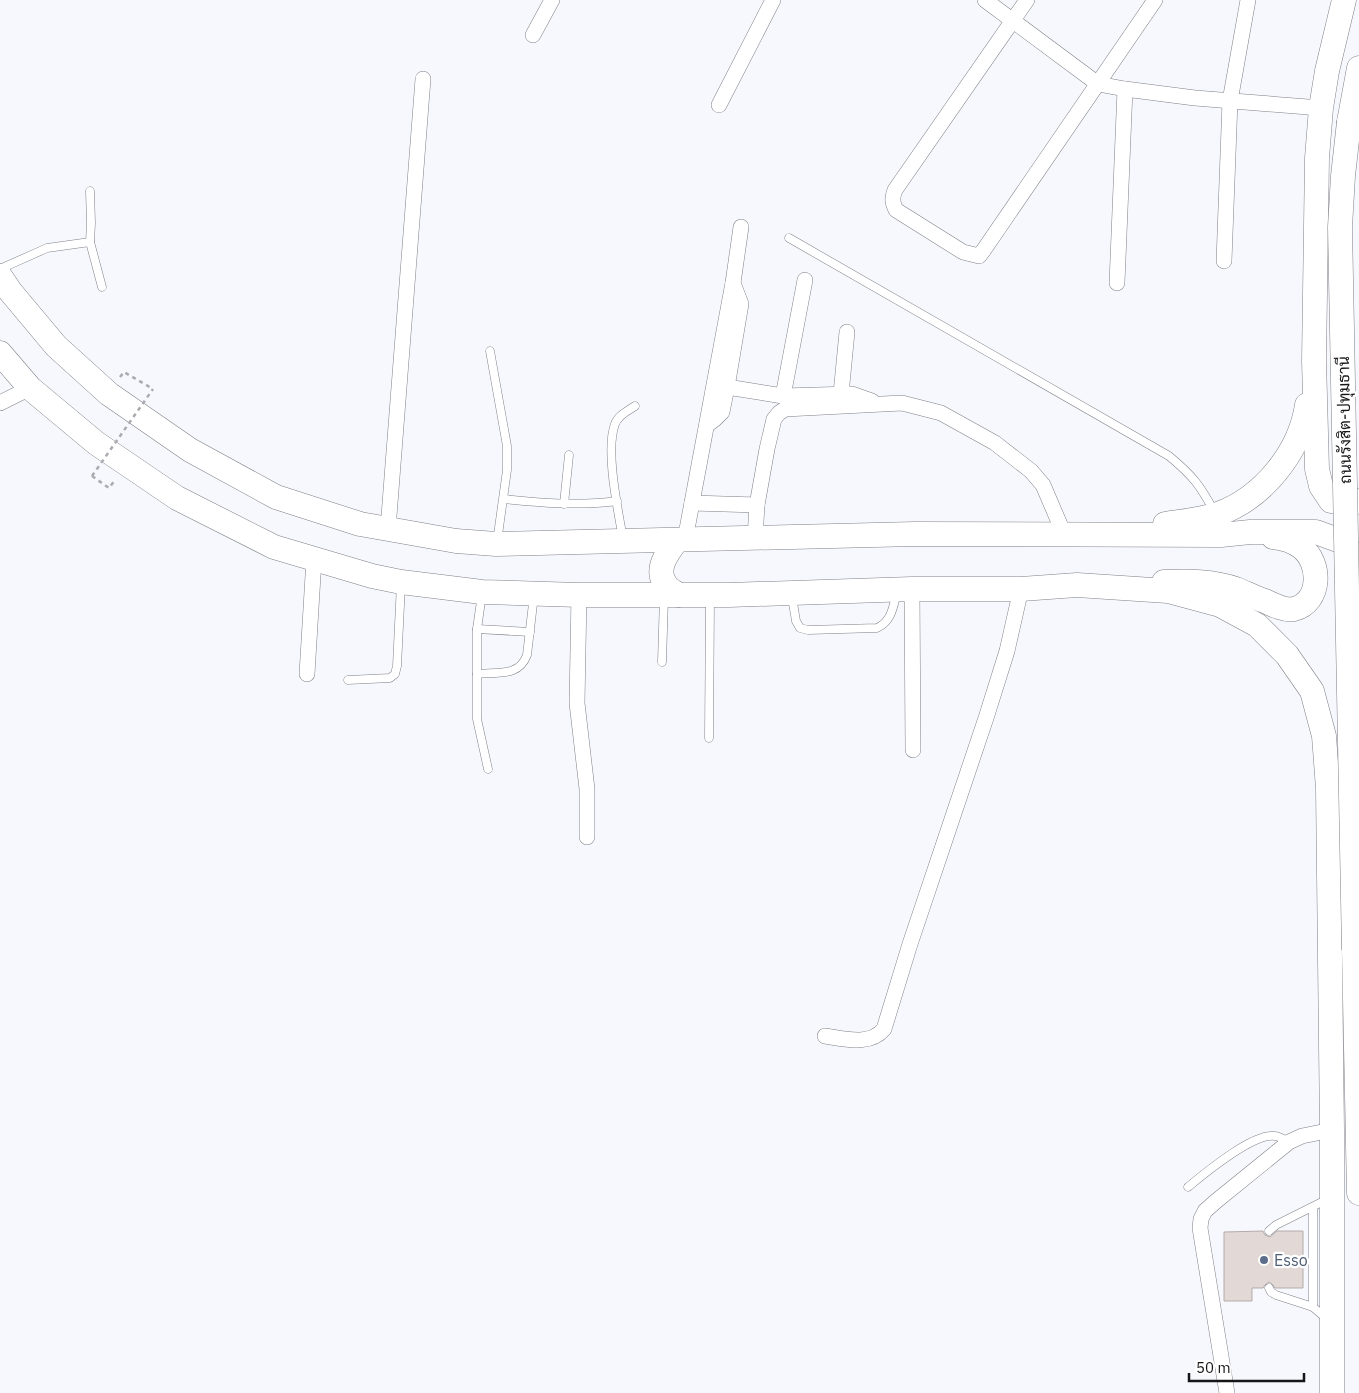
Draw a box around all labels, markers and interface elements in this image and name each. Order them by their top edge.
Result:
street label: ถนนรังสิต-ปทุมธานี [1332,356,1357,484]
place label: Esso [1274,1250,1308,1270]
marker: Esso [1258,1254,1270,1266]
scale bar [1189,1350,1304,1382]
text: 50 m [1196,1358,1231,1377]

